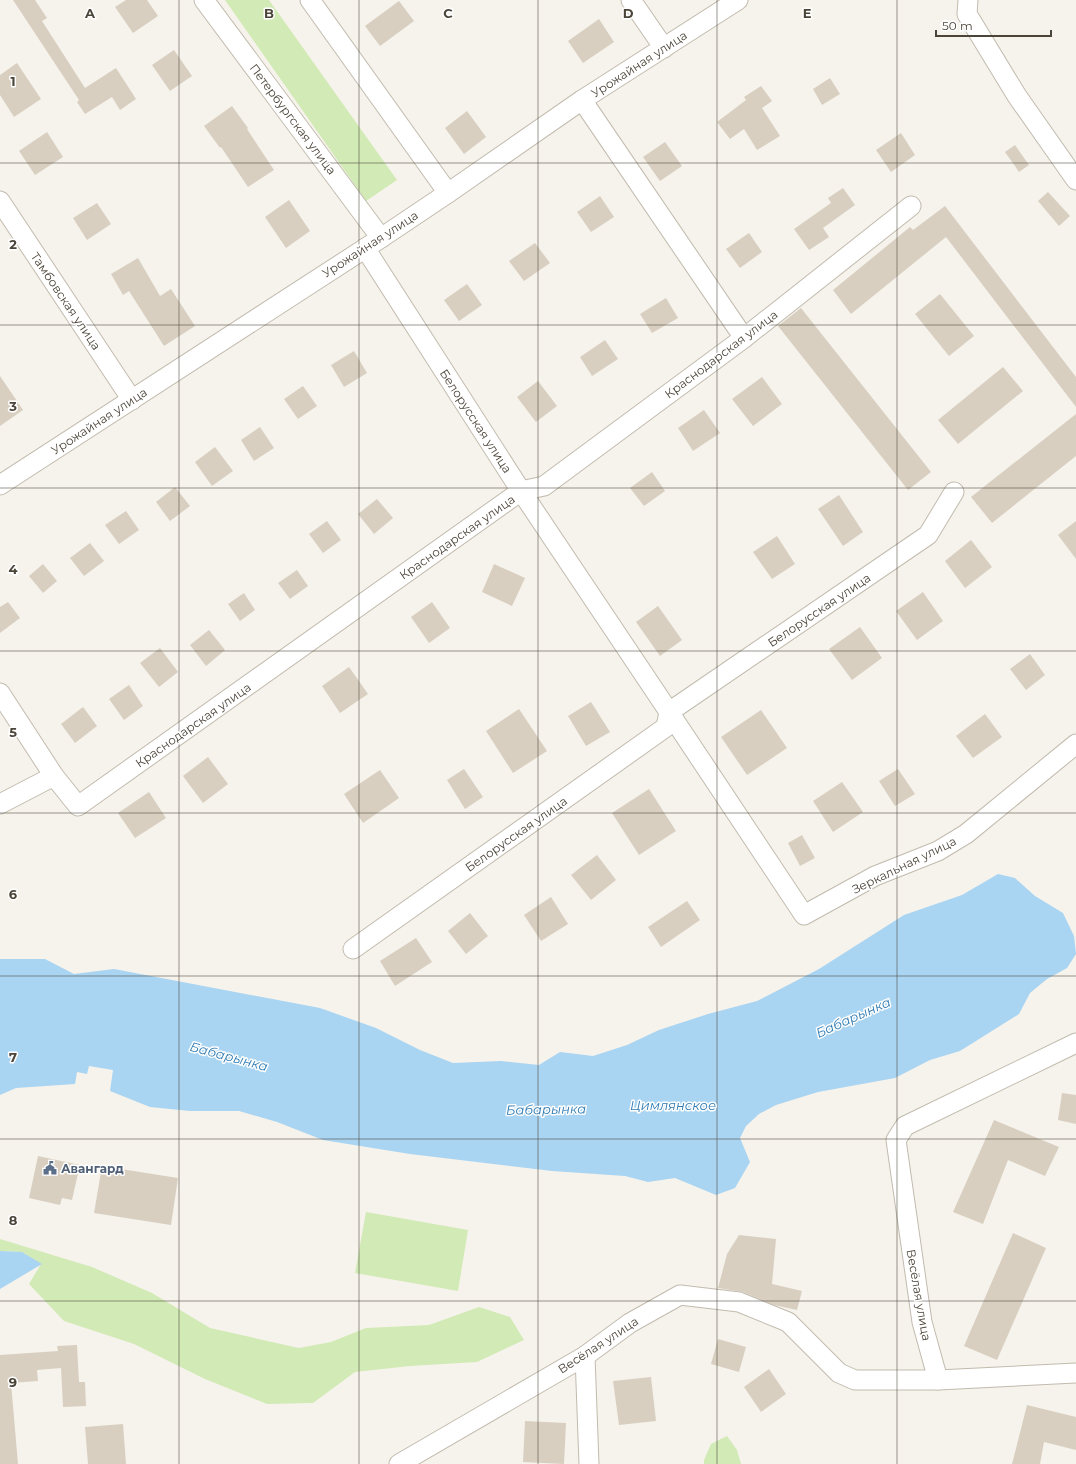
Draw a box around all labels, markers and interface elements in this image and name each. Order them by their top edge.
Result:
text: A [84,5,96,21]
text: B [264,5,274,21]
text: C [443,5,453,21]
text: D [623,5,634,21]
text: E [803,5,812,21]
scale bar [936,12,1051,38]
text: 50 m [942,18,973,33]
street label: Урожайная улица [588,27,690,101]
street label: Петербургская улица [246,61,340,177]
text: 1 [10,73,16,89]
street label: Урожайная улица [319,207,421,281]
text: 2 [9,236,17,252]
street label: Тамбовская улица [28,249,104,353]
street label: Краснодарская улица [662,307,780,401]
street label: Белорусская улица [437,366,515,476]
street label: Урожайная улица [48,384,150,458]
text: 3 [8,398,17,414]
street label: Краснодарская улица [396,491,518,583]
text: 4 [9,561,18,577]
street label: Белорусская улица [765,570,873,650]
street label: Краснодарская улица [132,679,254,771]
text: 5 [9,724,17,740]
street label: Белорусская улица [462,793,570,875]
street label: Зеркальная улица [849,833,959,897]
text: 6 [9,886,18,902]
water label: Бабарынка [813,993,893,1041]
water label: Бабарынка [188,1038,270,1074]
text: 7 [9,1049,17,1065]
water label: Цимлянское [630,1097,716,1113]
water label: Бабарынка [506,1100,586,1118]
public building icon: Авангард [42,1160,58,1176]
place label: Авангард [61,1161,124,1176]
text: 8 [9,1212,18,1228]
street label: Весёлая улица [904,1248,934,1342]
street label: Весёлая улица [555,1313,641,1377]
text: 9 [9,1374,17,1390]

